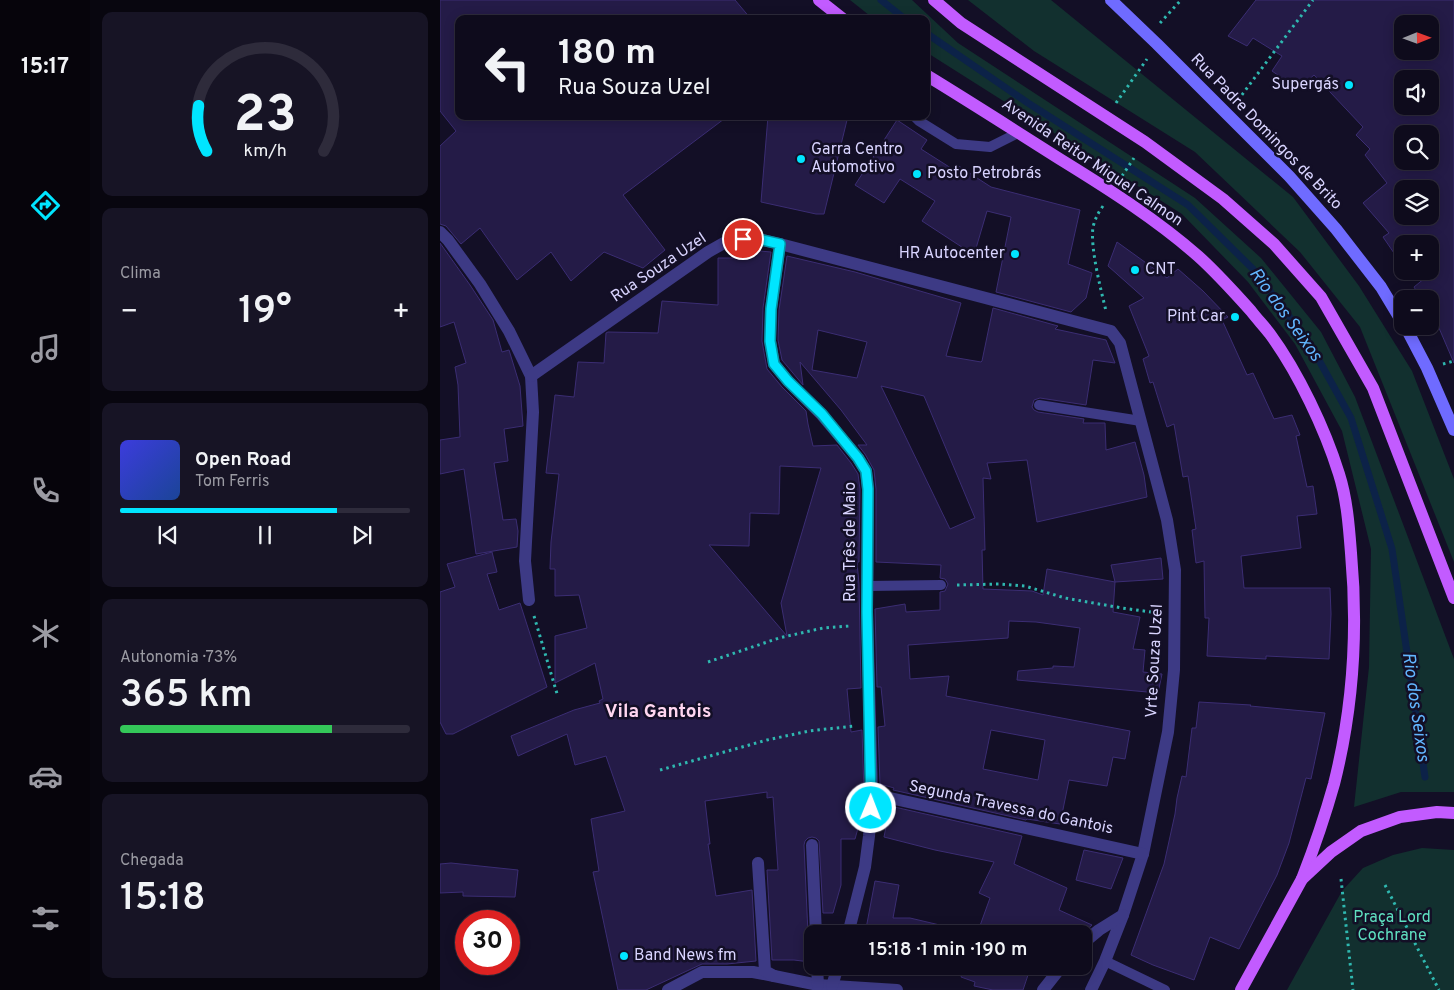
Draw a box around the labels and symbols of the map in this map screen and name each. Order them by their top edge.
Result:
north arrow [1394,15,1439,60]
street label: Rua Padre Domingos de Brito [1186,50,1346,214]
place label: Supergás [1271,75,1339,95]
marker: Supergás [1343,79,1355,91]
street label: Avenida Reitor Miguel Calmon [997,95,1187,231]
place label: Garra Centro Automotivo [811,140,903,178]
marker: Garra Centro Automotivo [795,153,807,165]
place label: Posto Petrobrás [927,164,1042,184]
marker: Posto Petrobrás [911,168,923,180]
pin [722,218,764,260]
street label: Rua Souza Uzel [607,229,711,307]
place label: HR Autocenter [899,244,1005,264]
marker: HR Autocenter [1009,248,1021,260]
place label: CNT [1145,260,1176,280]
marker: CNT [1129,264,1141,276]
water label: Rio dos Seixos [1243,264,1327,367]
place label: Pint Car [1167,307,1225,327]
marker: Pint Car [1229,311,1241,323]
street label: Rua Três de Maio [841,482,861,602]
street label: Vrte Souza Uzel [1142,604,1168,718]
water label: Rio dos Seixos [1396,651,1434,764]
district label: Vila Gantois [605,700,711,724]
street label: Segunda Travessa do Gantois [907,777,1115,839]
position arrow [844,781,896,833]
park label: Praça Lord Cochrane [1353,908,1431,946]
speed limit sign: 30 [455,910,520,975]
place label: Band News fm [634,946,737,966]
marker: Band News fm [618,950,630,962]

